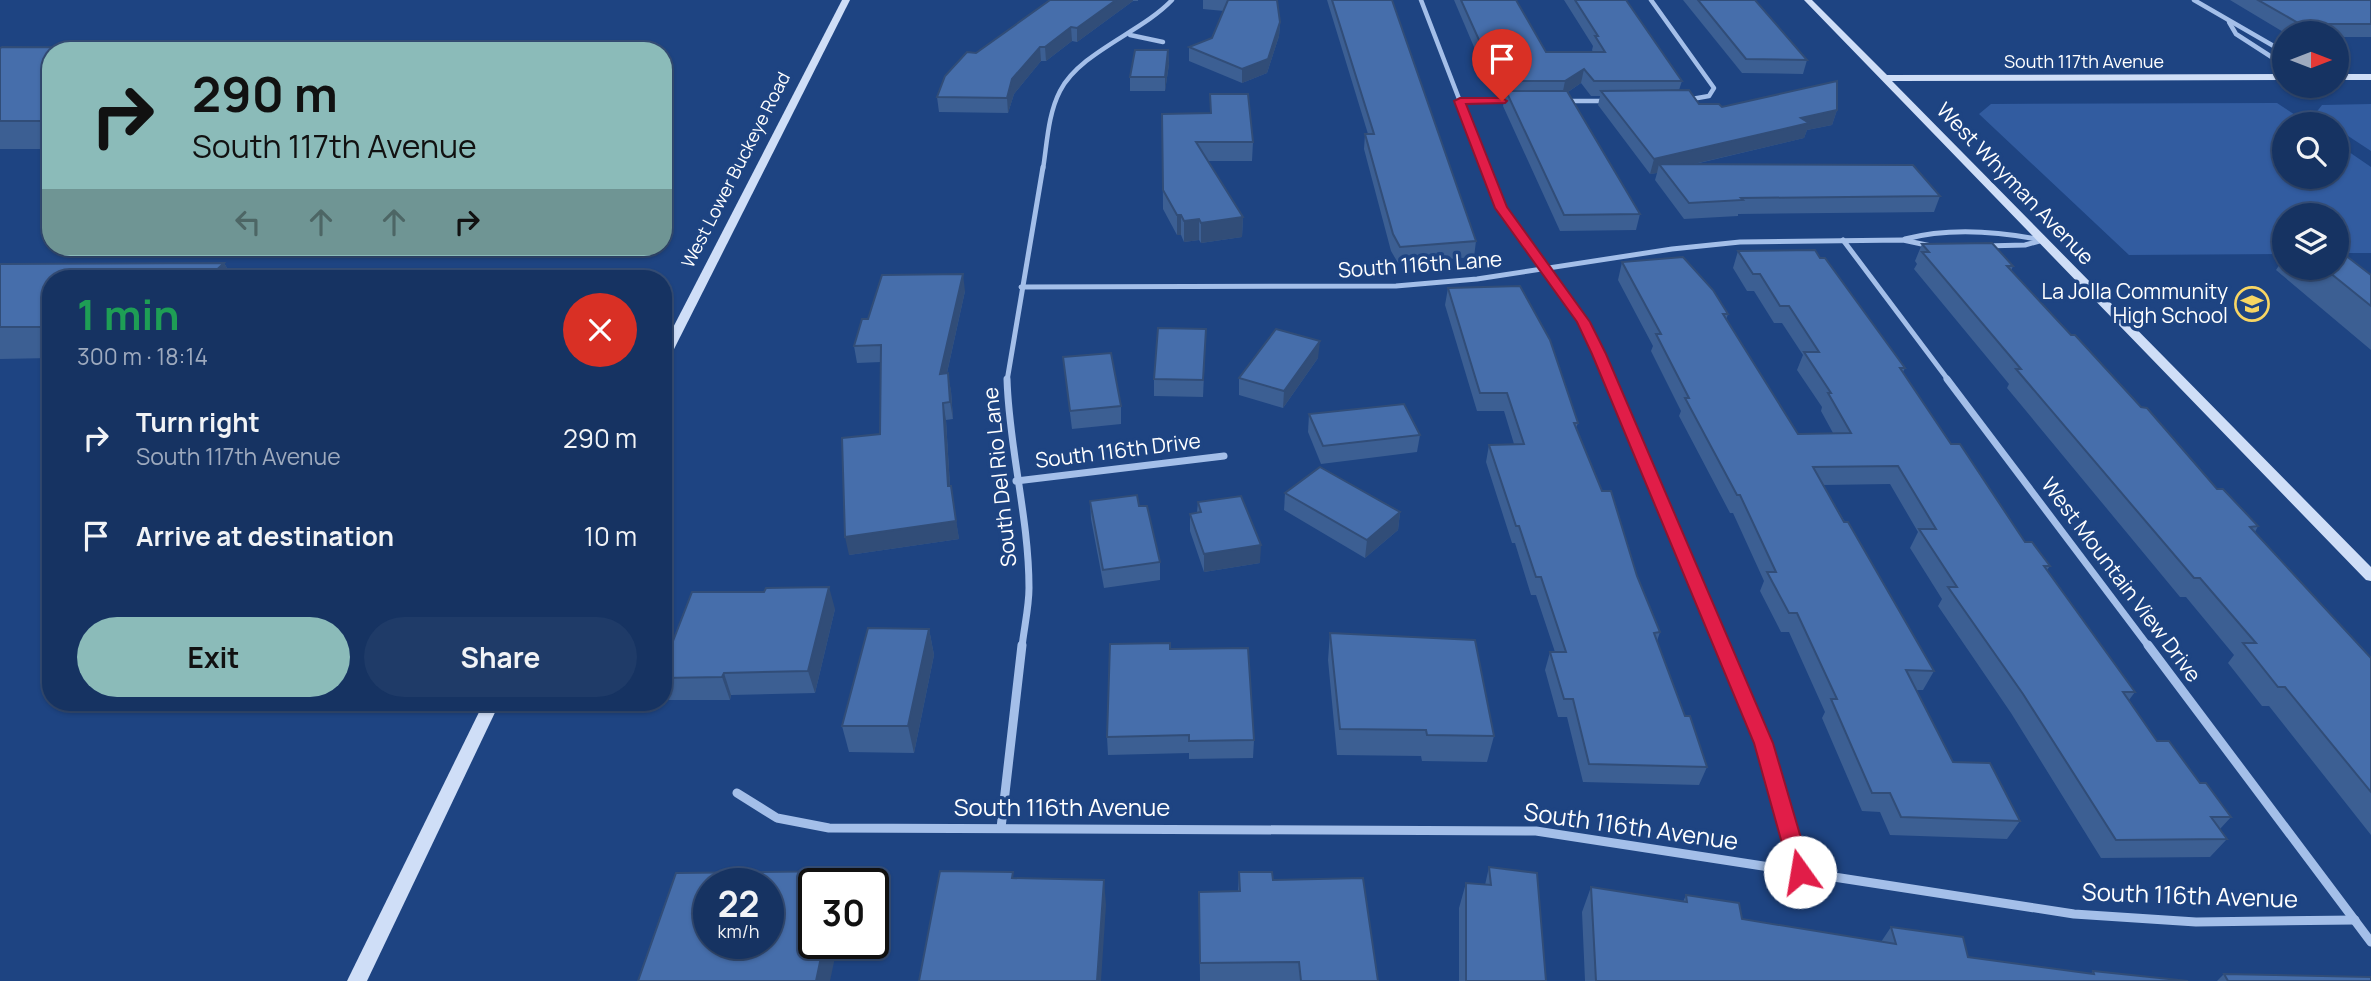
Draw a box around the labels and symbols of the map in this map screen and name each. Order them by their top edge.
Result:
north arrow [2272,21,2348,98]
pin [1472,29,1532,101]
street label: South 117th Avenue [2004,49,2164,73]
street label: West Lower Buckeye Road [675,68,795,272]
street label: West Whyman Avenue [1931,96,2101,271]
street label: South 116th Lane [1337,244,1503,284]
place label: La Jolla Community High School [2041,277,2228,329]
school or university icon: La Jolla Community High School [2233,285,2271,323]
street label: South Del Rio Lane [976,386,1022,568]
street label: South 116th Drive [1034,426,1202,474]
street label: West Mountain View Drive [2036,471,2208,687]
street label: South 116th Avenue [954,790,1170,823]
street label: South 116th Avenue [1522,794,1741,857]
position arrow [1763,835,1837,909]
speed limit sign: 30 [798,868,889,959]
street label: South 116th Avenue [2081,874,2299,915]

